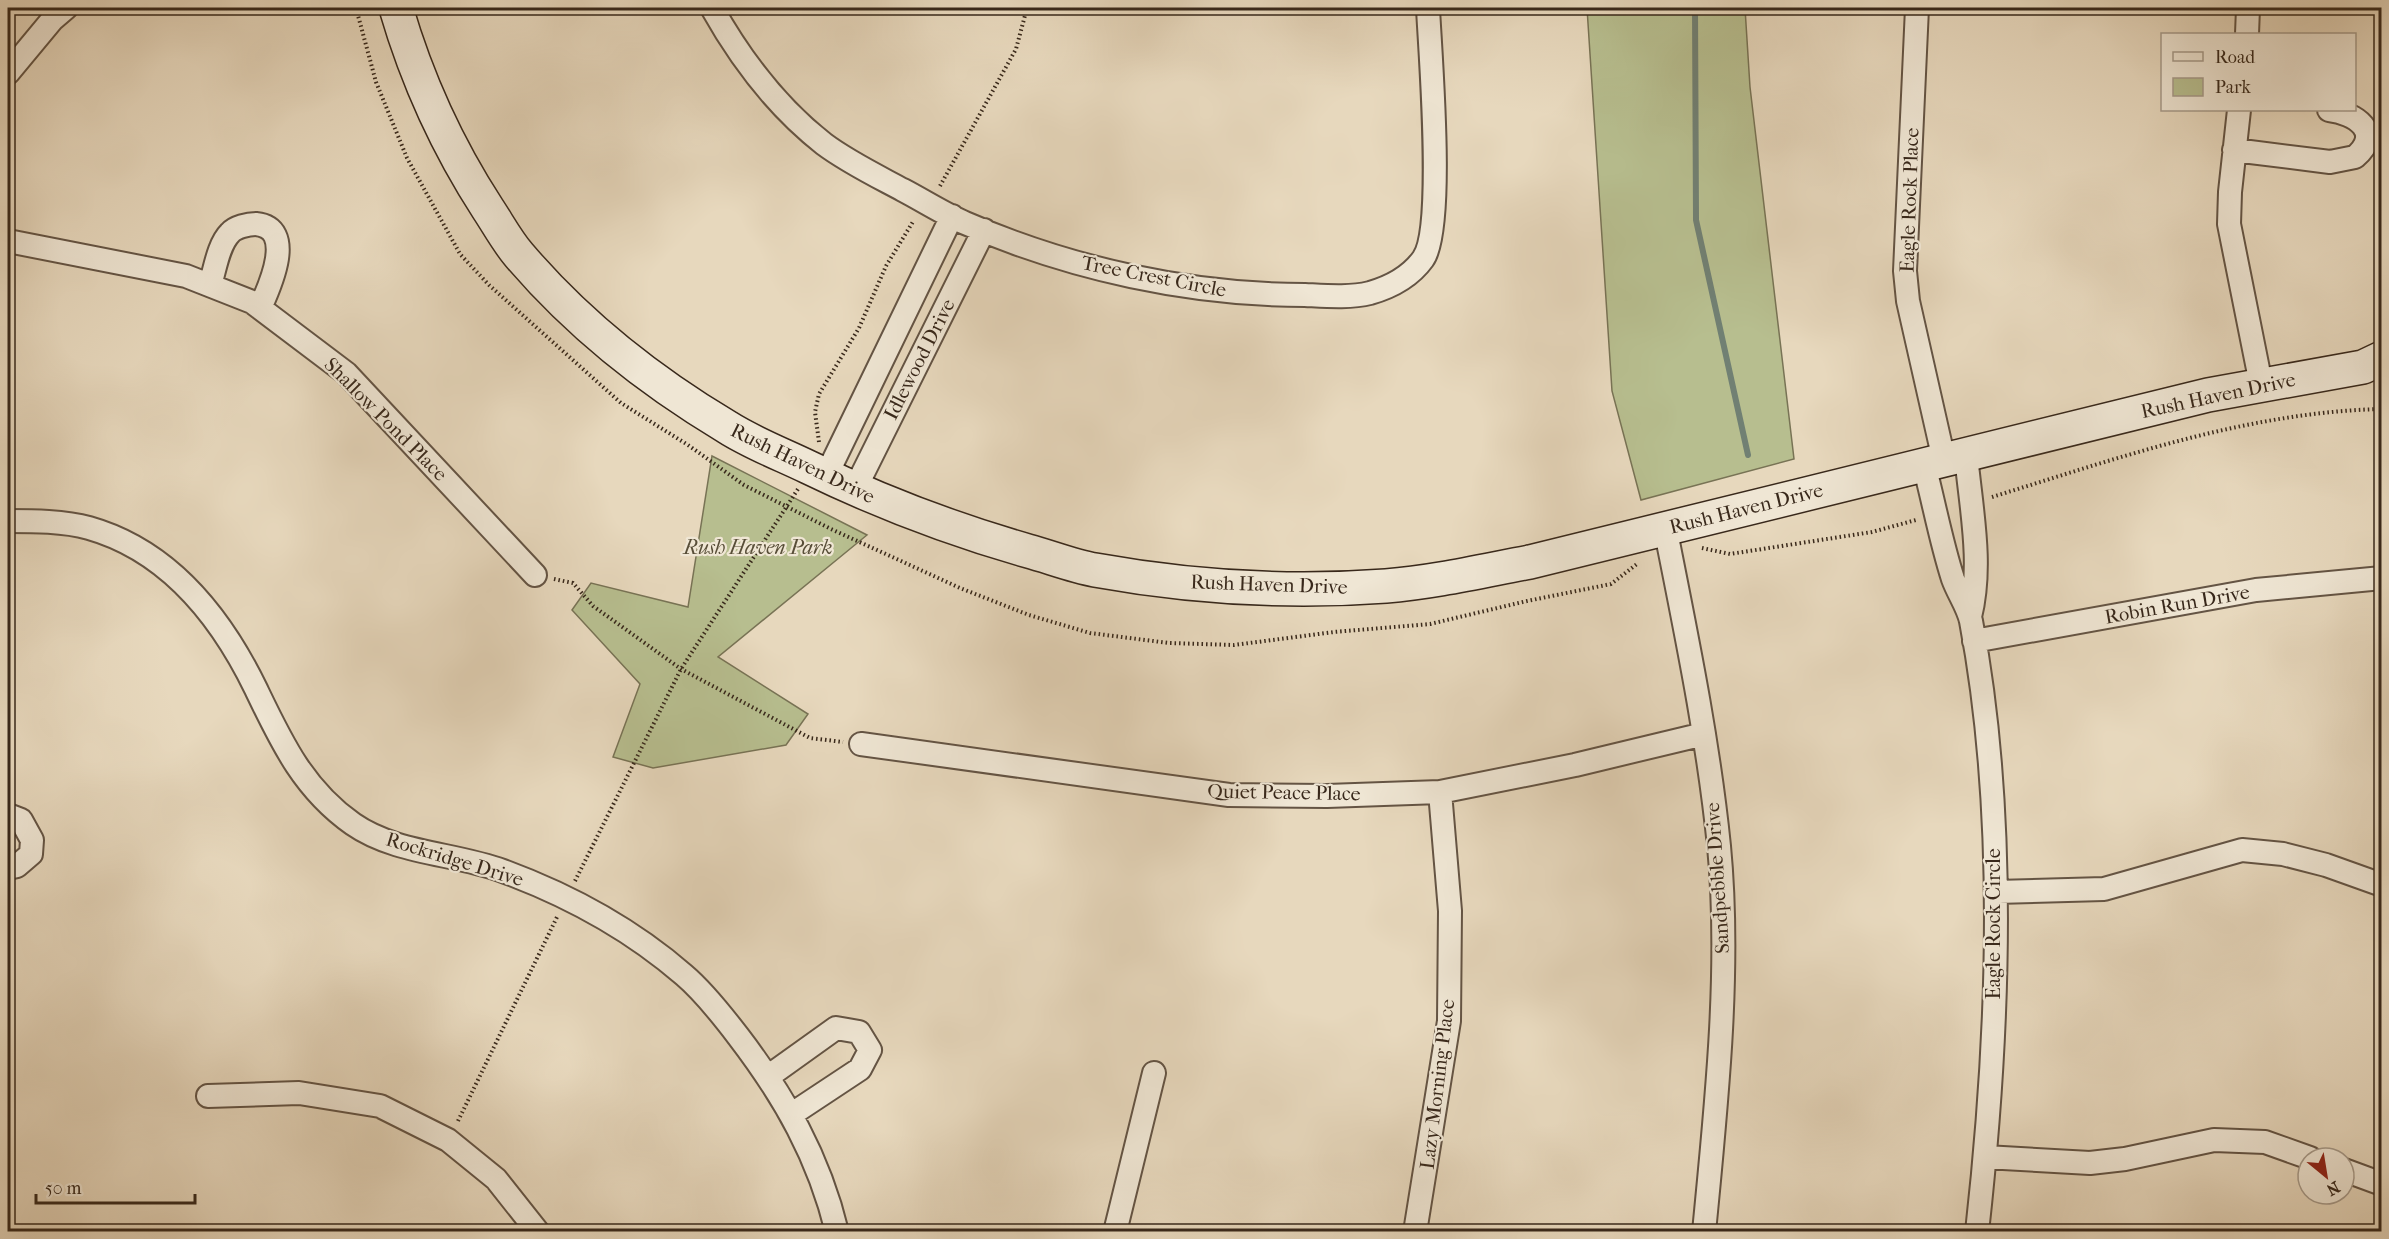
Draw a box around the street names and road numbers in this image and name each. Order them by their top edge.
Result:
street label: Eagle Rock Place [1895,127,1924,273]
street label: Tree Crest Circle [1080,251,1228,302]
street label: Idlewood Drive [879,295,960,423]
street label: Shallow Pond Place [319,353,452,486]
street label: Rush Haven Drive [2139,368,2298,423]
street label: Rush Haven Drive [727,419,879,508]
street label: Rush Haven Drive [1667,478,1825,539]
street label: Rush Haven Drive [1190,570,1348,599]
street label: Robin Run Drive [2103,580,2251,629]
street label: Quiet Peace Place [1207,780,1361,805]
street label: Sandpebble Drive [1701,801,1734,955]
street label: Rockridge Drive [383,828,526,891]
street label: Eagle Rock Circle [1982,848,2005,1000]
street label: Lazy Morning Place [1416,998,1459,1171]

